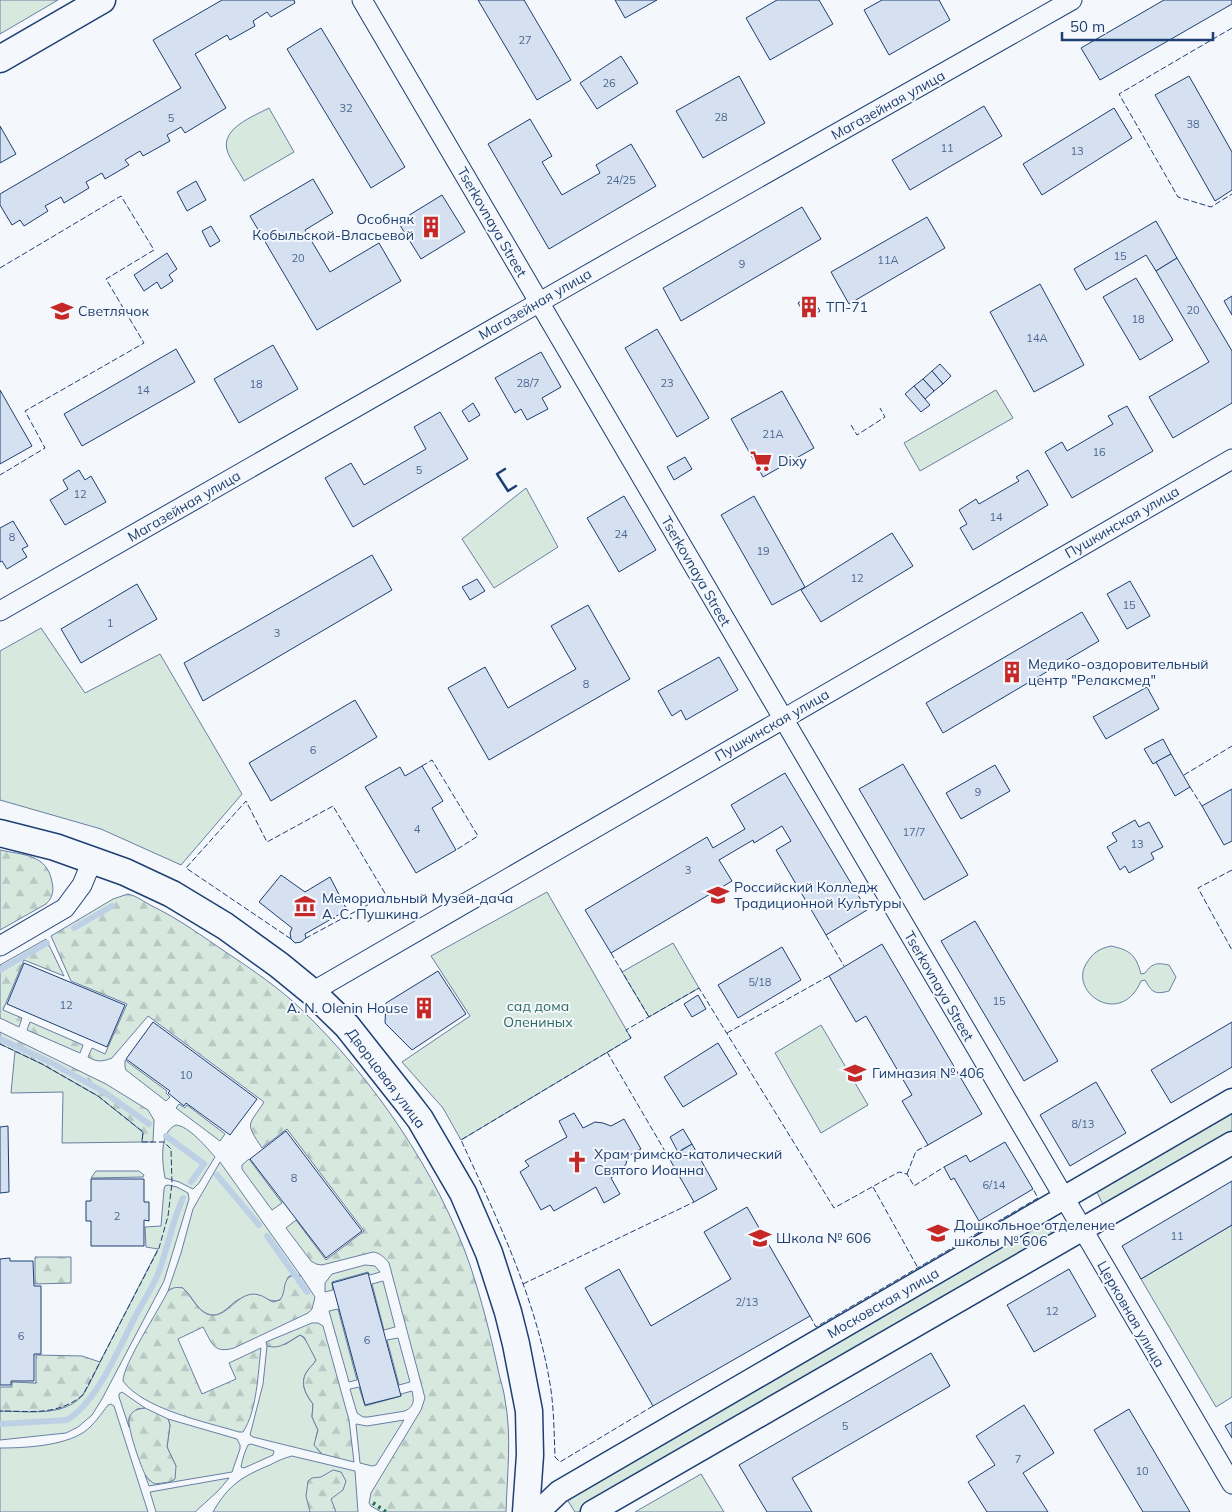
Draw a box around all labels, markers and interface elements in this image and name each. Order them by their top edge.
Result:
scale bar [1062,10,1213,42]
text: 50 m [1070,17,1105,36]
house number: 27 [518,33,532,47]
street label: Магазейная улица [828,66,948,144]
house number: 26 [602,76,616,90]
house number: 32 [339,101,353,115]
house number: 28 [714,110,728,124]
house number: 5 [168,111,175,125]
house number: 38 [1186,117,1200,131]
house number: 11 [940,141,954,155]
house number: 13 [1070,144,1084,158]
street label: Tserkovnaya Street [453,164,531,280]
house number: 24/25 [606,173,636,187]
place label: Особняк Кобыльской-Власьевой [252,210,414,244]
building icon: Особняк Кобыльской-Власьевой [418,214,444,240]
house number: 15 [1113,249,1127,263]
house number: 20 [291,251,305,265]
house number: 11А [877,253,899,267]
house number: 9 [739,257,745,271]
street label: Магазейная улица [475,264,595,344]
building icon: ТП-71 [796,294,822,320]
school or university icon: Светлячок [49,298,75,324]
place label: ТП-71 [826,298,868,316]
place label: Светлячок [78,302,149,320]
house number: 20 [1186,303,1200,317]
house number: 18 [1131,312,1145,326]
house number: 14А [1026,331,1048,345]
house number: 28/7 [517,376,539,390]
house number: 23 [660,376,674,390]
house number: 18 [249,377,263,391]
house number: 14 [136,383,150,397]
house number: 21А [762,427,784,441]
house number: 16 [1092,445,1106,459]
supermarket icon: Dixy [748,448,774,474]
place label: Dixy [778,452,807,470]
house number: 5 [416,463,423,477]
street label: Магазейная улица [124,466,244,546]
street label: Пушкинская улица [1062,482,1182,562]
house number: 12 [73,487,87,501]
house number: 14 [989,510,1003,524]
street label: Tserkovnaya Street [657,513,735,629]
house number: 24 [614,527,628,541]
house number: 8 [9,530,16,544]
house number: 19 [756,544,770,558]
house number: 12 [850,571,864,585]
house number: 15 [1122,598,1136,612]
house number: 1 [107,616,113,630]
house number: 3 [274,626,280,640]
place label: Медико-оздоровительный центр "Релаксмед" [1028,655,1209,689]
building icon: Медико-оздоровительный центр "Релаксмед" [999,659,1025,685]
house number: 8 [583,677,590,691]
street label: Пушкинская улица [712,685,832,765]
house number: 6 [310,743,317,757]
house number: 9 [975,785,981,799]
house number: 4 [414,822,421,836]
house number: 17/7 [903,825,925,839]
house number: 13 [1130,837,1144,851]
house number: 3 [685,863,691,877]
place label: Российский Колледж Традиционной Культуры [734,878,902,912]
school or university icon: Российский Колледж Традиционной Культуры [705,882,731,908]
place label: Мемориальный Музей-дача А. С. Пушкина [322,889,513,923]
museum icon: Мемориальный Музей-дача А. С. Пушкина [292,893,318,919]
street label: Tserkovnaya Street [900,928,978,1044]
house number: 5/18 [749,975,772,989]
house number: 15 [992,994,1006,1008]
building icon: A. N. Olenin House [411,995,437,1021]
park label: сад дома Олениных [503,997,573,1031]
house number: 12 [59,998,73,1012]
place label: A. N. Olenin House [287,999,408,1017]
street label: Дворцовая улица [342,1024,430,1132]
school or university icon: Гимназия № 406 [842,1060,868,1086]
place label: Гимназия № 406 [872,1064,984,1082]
house number: 10 [179,1068,193,1082]
house number: 8/13 [1072,1117,1094,1131]
place label: Храм римско-католический Святого Иоанна [594,1145,782,1179]
church icon: Храм римско-католический Святого Иоанна [564,1149,590,1175]
house number: 8 [291,1171,298,1185]
house number: 6/14 [983,1178,1006,1192]
house number: 2 [114,1209,121,1223]
place label: Дошкольное отделение школы № 606 [954,1216,1116,1250]
school or university icon: Дошкольное отделение школы № 606 [925,1220,951,1246]
school or university icon: Школа № 606 [747,1225,773,1251]
place label: Школа № 606 [776,1229,871,1247]
house number: 11 [1170,1229,1184,1243]
street label: Церковная улица [1093,1258,1169,1370]
street label: Московская улица [824,1264,942,1342]
house number: 2/13 [736,1295,758,1309]
house number: 12 [1045,1304,1059,1318]
house number: 6 [18,1329,25,1343]
house number: 6 [364,1333,371,1347]
house number: 5 [842,1419,849,1433]
house number: 7 [1015,1452,1021,1466]
house number: 10 [1135,1464,1149,1478]

